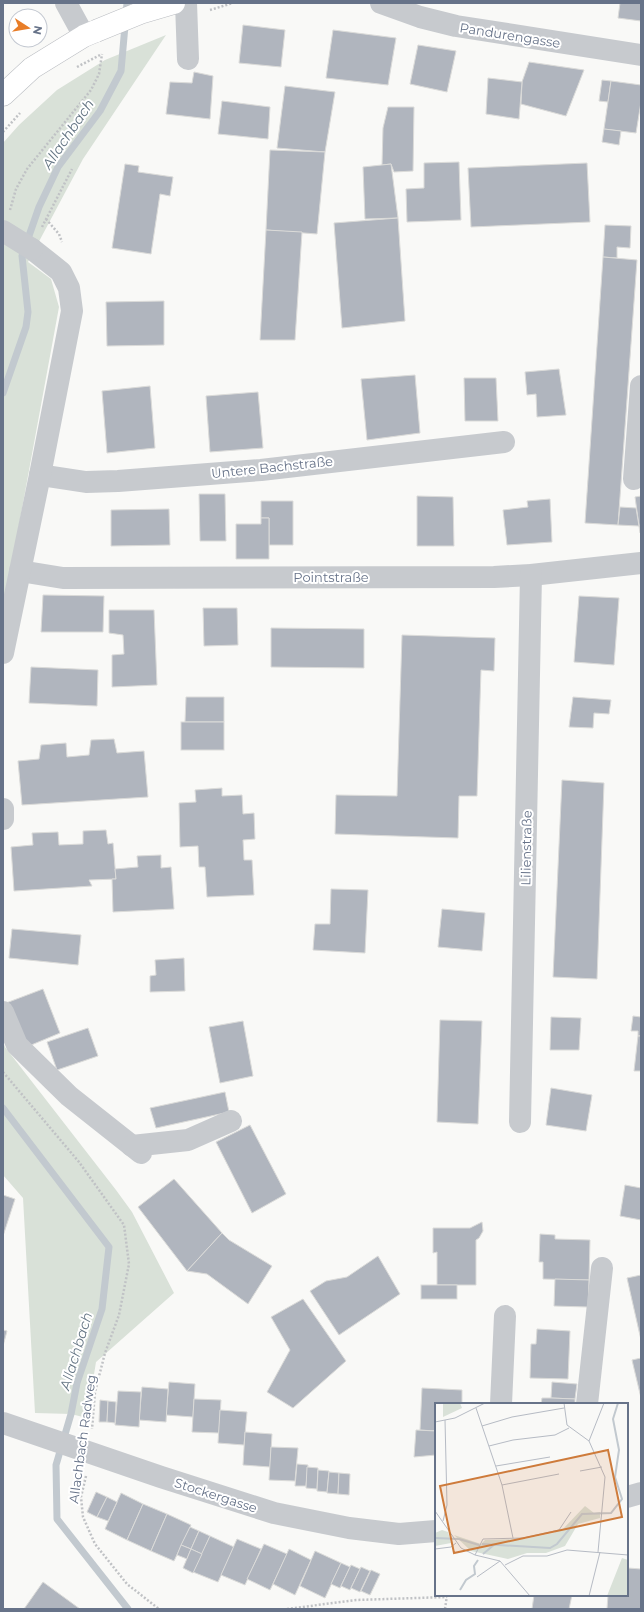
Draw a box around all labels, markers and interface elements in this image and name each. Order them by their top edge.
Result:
north arrow [8,8,48,48]
street label: Pandurengasse [458,19,562,51]
text: N [30,24,46,36]
water label: Allachbach [37,96,98,173]
street label: Untere Bachstraße [210,453,334,481]
street label: Pointstraße [293,569,369,585]
street label: Lilienstraße [517,810,535,886]
water label: Allachbach [55,1310,96,1393]
street label: Allachbach Radweg [65,1374,99,1504]
inset map [435,1403,628,1596]
street label: Stockergasse [173,1474,259,1516]

